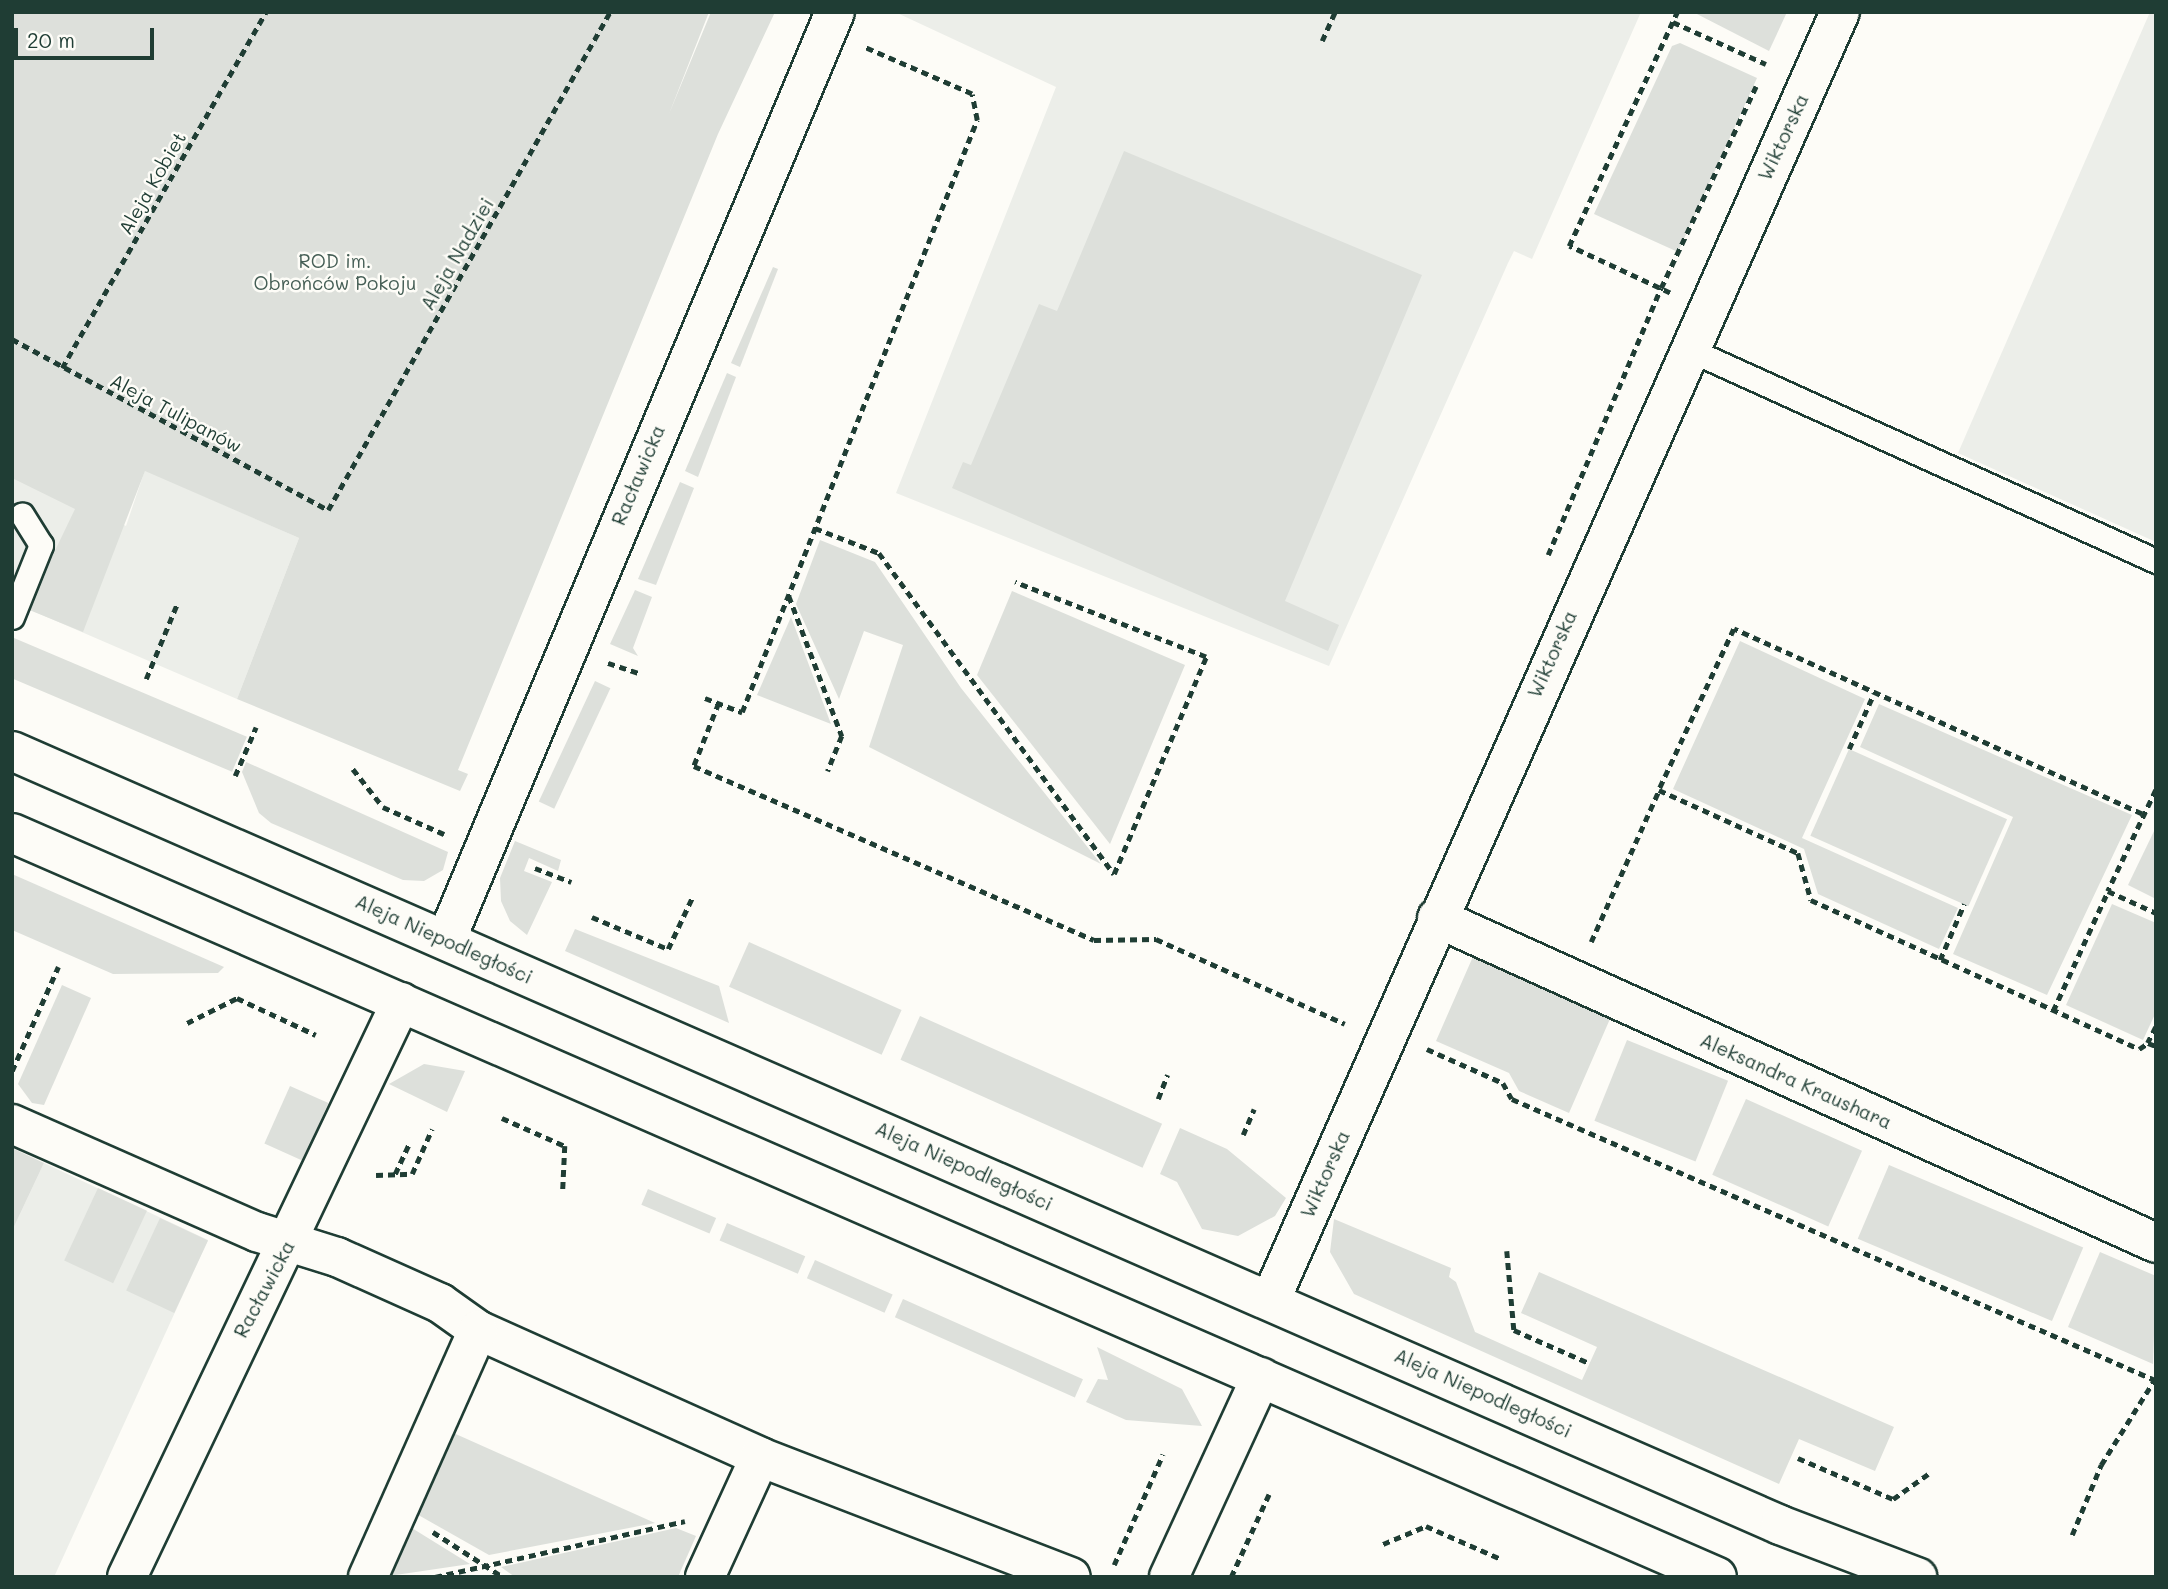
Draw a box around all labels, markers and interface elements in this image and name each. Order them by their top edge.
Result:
scale bar [18,14,158,58]
text: 20 m [27,26,75,53]
street label: Wiktorska [1753,90,1813,184]
street label: Aleja Kobiet [113,128,191,238]
street label: Aleja Nadziei [416,194,498,314]
park label: ROD im. Obrońców Pokoju [254,250,416,294]
street label: Aleja Tulipanów [106,369,246,457]
street label: Racławicka [607,421,669,529]
street label: Wiktorska [1523,607,1581,701]
street label: Aleja Niepodległości [352,890,536,988]
street label: Aleksandra Kraushara [1697,1028,1895,1134]
street label: Aleja Niepodległości [872,1117,1056,1215]
street label: Wiktorska [1296,1127,1354,1221]
street label: Racławicka [229,1237,299,1341]
street label: Aleja Niepodległości [1391,1344,1575,1442]

